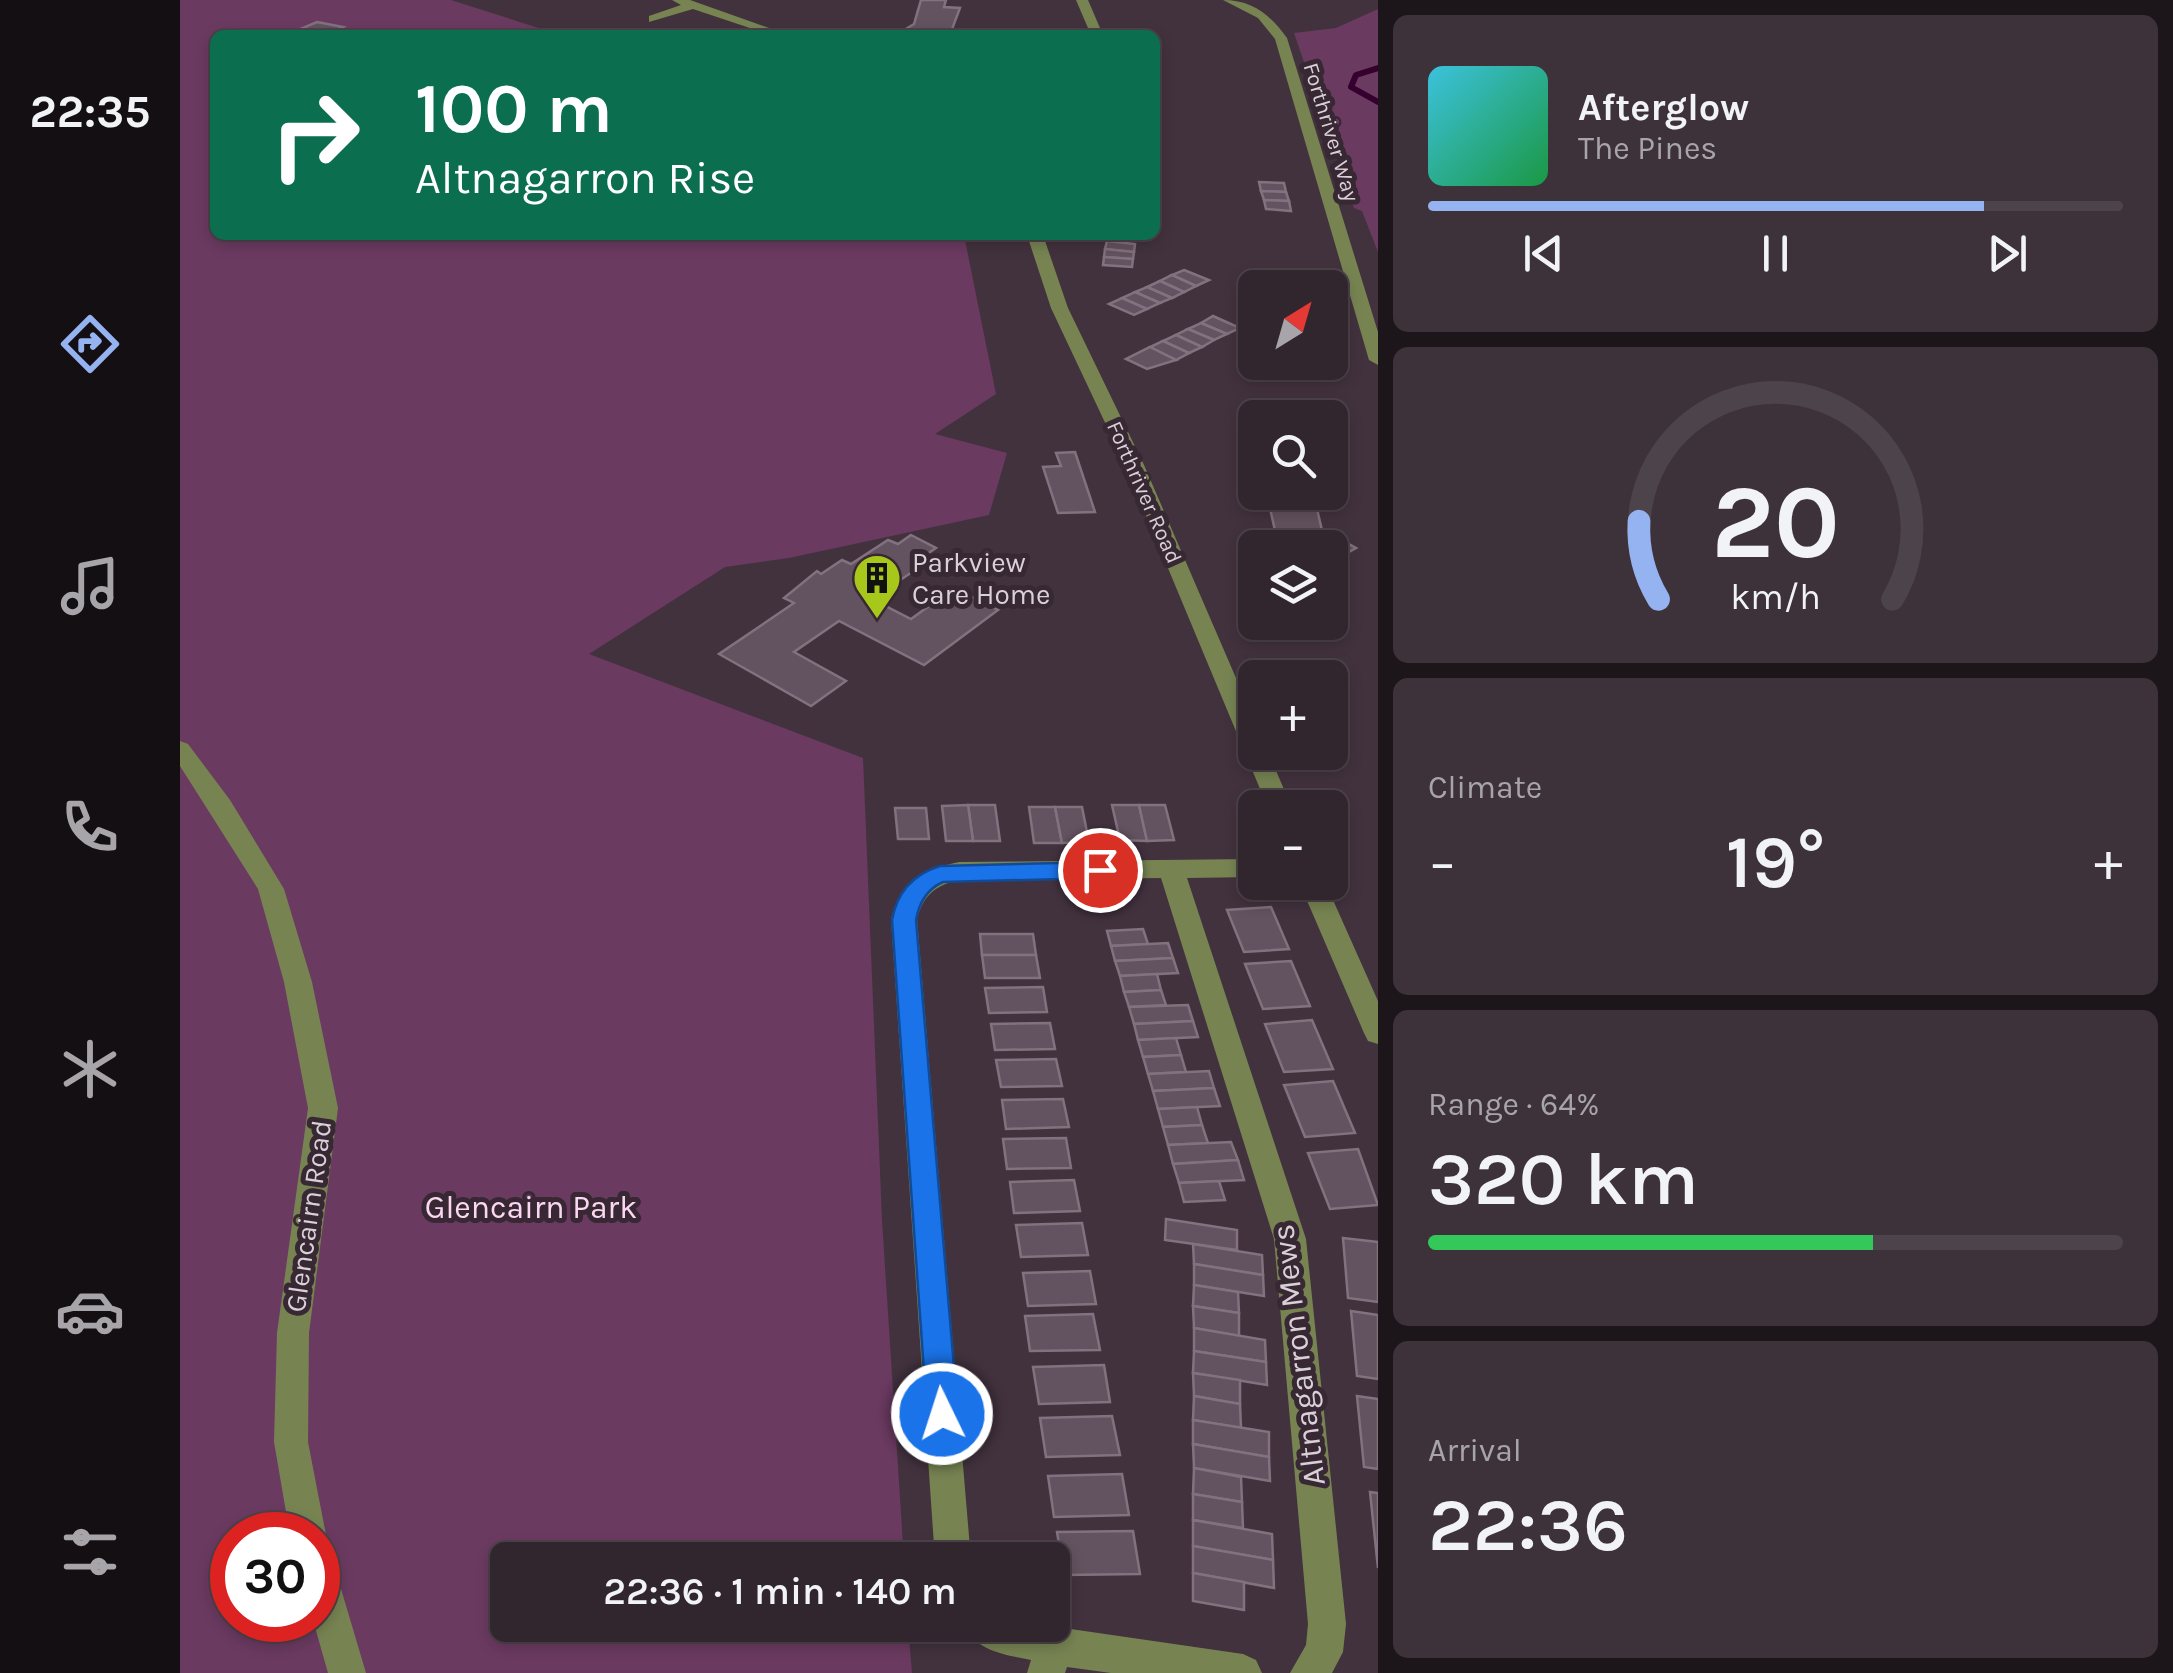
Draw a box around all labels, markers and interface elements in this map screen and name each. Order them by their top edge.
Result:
street label: Forthriver Way [1298,60,1364,205]
text: 100 m [415,68,613,150]
icon: right [250,70,380,200]
text: Afterglow [1578,85,1749,130]
text: 22:35 [30,86,150,138]
text: The Pines [1578,130,1717,167]
text: Altnagarron Rise [415,152,755,204]
icon: previous [1516,226,1571,281]
icon: pause [1748,226,1803,281]
icon: next [1980,226,2035,281]
north arrow [1238,270,1348,380]
map controls [1238,270,1348,900]
icon: directions [55,309,125,379]
button: search [1238,400,1348,510]
street label: Forthriver Road [1101,417,1187,568]
text: 20 [1711,462,1840,583]
button: layers [1238,530,1348,640]
place label: Parkview Care Home [912,546,1050,611]
icon: music [55,551,125,621]
building icon: Parkview Care Home [851,552,903,620]
text: km/h [1730,576,1821,618]
button: + [1238,660,1348,770]
text: Climate [1428,769,1542,806]
button: − [1238,790,1348,900]
icon: phone [55,792,125,862]
text: 19° [1726,818,1825,906]
pin [1058,828,1143,913]
text: − [1428,830,1457,894]
text: + [2094,830,2123,894]
icon: arrive [1073,843,1128,898]
icon: climate [55,1034,125,1104]
text: Range · 64% [1428,1086,1599,1123]
street label: Glencairn Road [279,1118,338,1314]
text: 320 km [1428,1135,1699,1223]
park label: Glencairn Park [425,1189,637,1226]
street label: Altnagarron Mews [1264,1222,1333,1488]
icon: car [55,1276,125,1346]
position arrow [890,1362,994,1466]
text: Arrival [1428,1432,1522,1469]
text: 22:36 [1428,1481,1628,1569]
speed limit sign: 30 [210,1512,340,1642]
icon: filters [55,1517,125,1587]
text: 22:36 · 1 min · 140 m [603,1569,957,1614]

